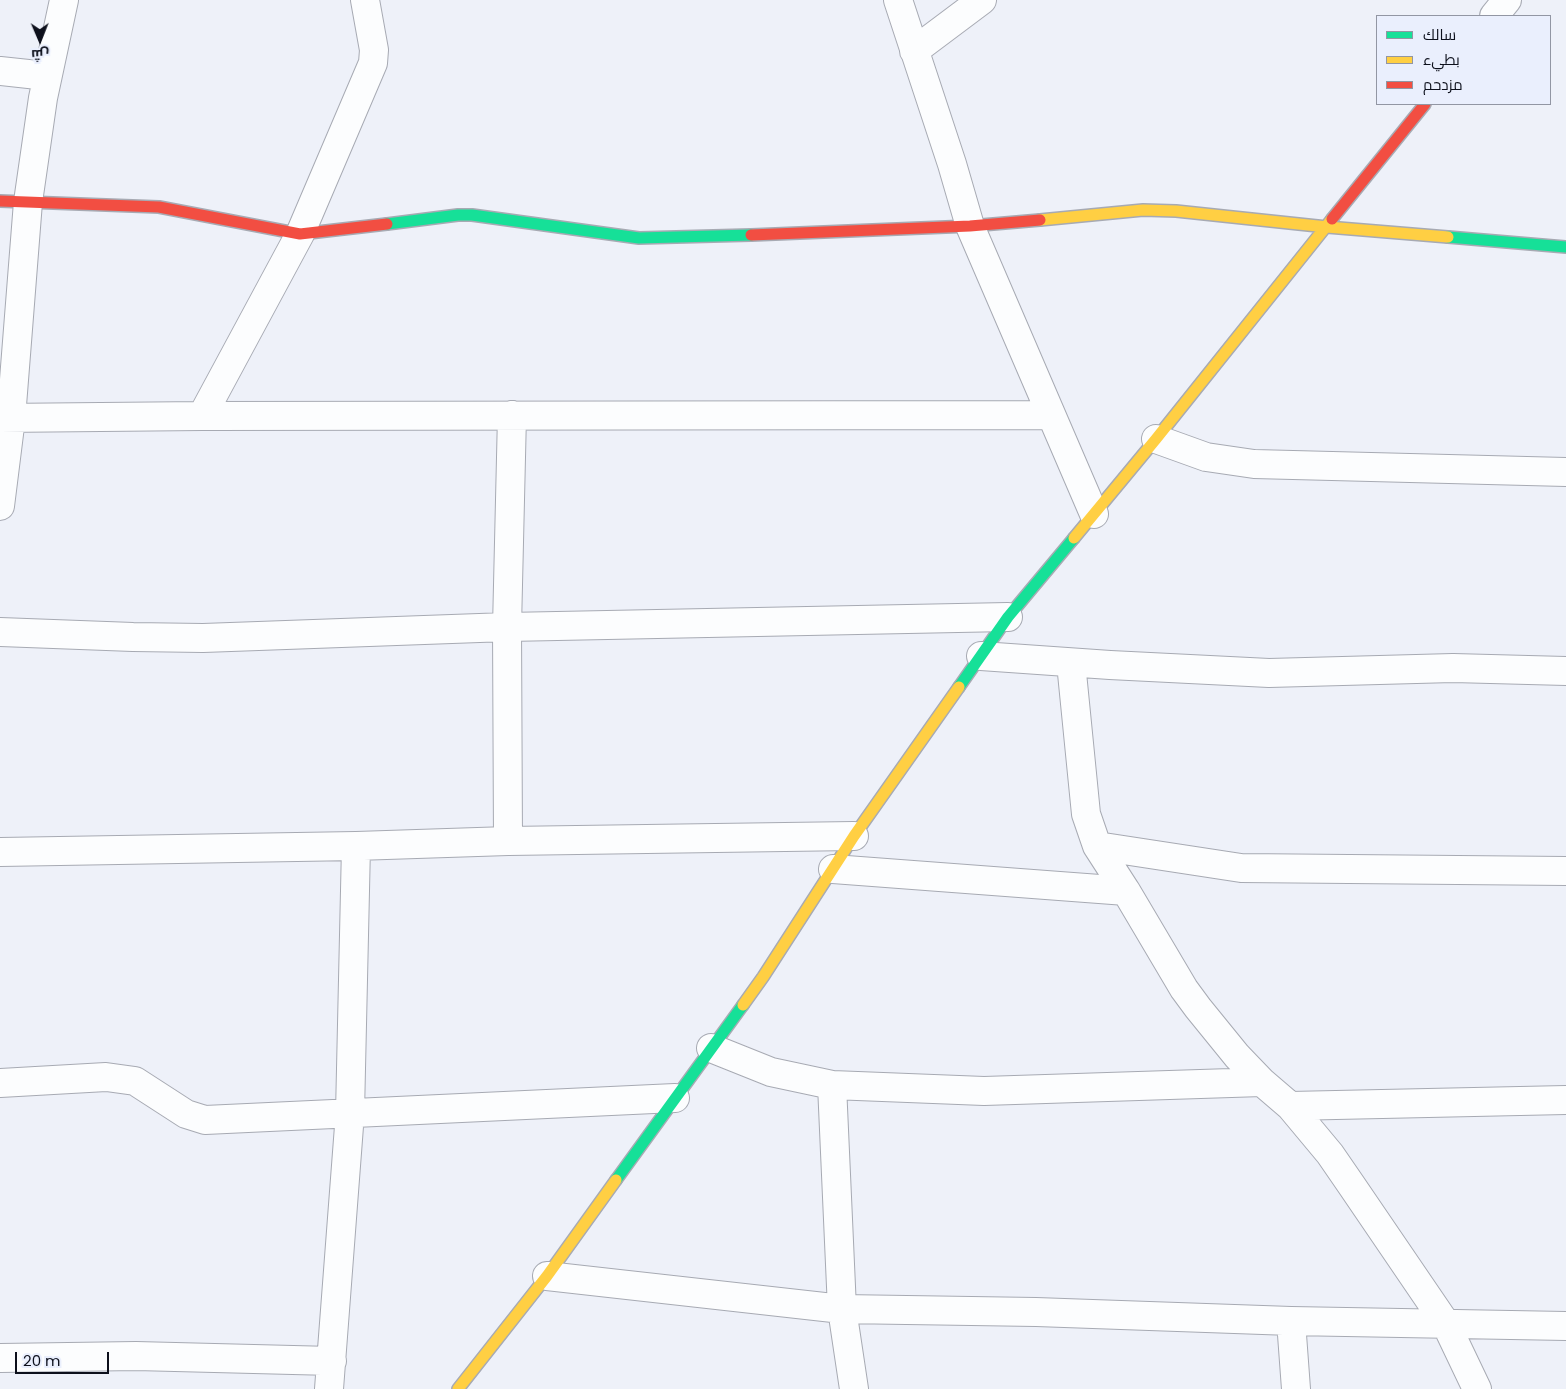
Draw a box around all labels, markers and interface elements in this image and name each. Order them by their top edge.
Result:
north arrow [15,15,65,65]
legend [1376,15,1551,105]
text: سالك [1423,24,1456,45]
text: ش [31,45,49,65]
text: بطيء [1423,49,1460,70]
text: مزدحم [1423,74,1463,95]
scale bar [18,1342,111,1374]
text: 20 m [23,1350,61,1371]

